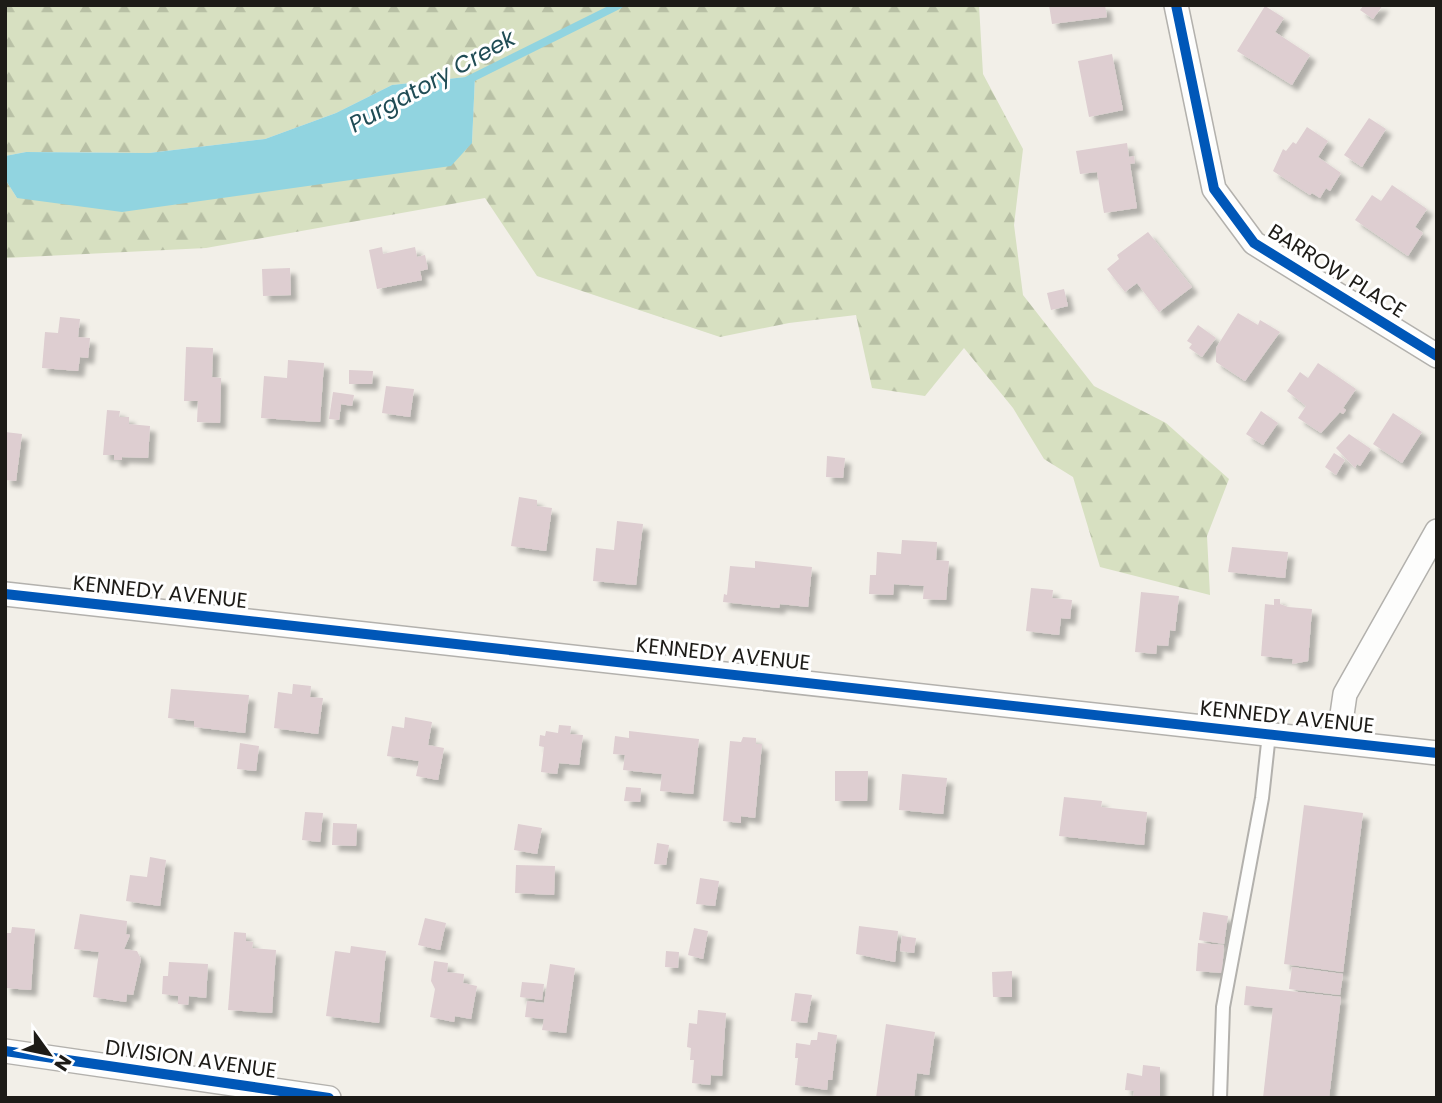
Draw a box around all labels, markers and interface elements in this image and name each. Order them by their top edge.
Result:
water label: Purgatory Creek [343,21,522,140]
street label: BARROW PLACE [1263,217,1412,325]
street label: KENNEDY AVENUE [71,568,249,615]
street label: KENNEDY AVENUE [634,630,812,677]
street label: KENNEDY AVENUE [1198,693,1376,740]
north arrow [14,1019,84,1089]
street label: DIVISION AVENUE [104,1032,279,1085]
text: N [48,1050,78,1076]

